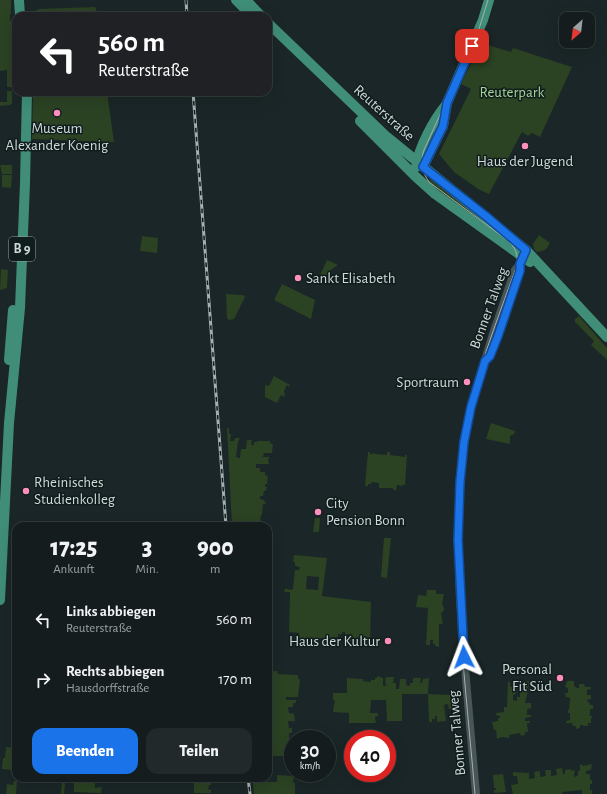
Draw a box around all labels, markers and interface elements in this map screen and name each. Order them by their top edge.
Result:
north arrow [559,12,595,48]
map controls [559,12,595,48]
icon: left [32,28,84,80]
text: 560 m [98,29,165,57]
pin [455,29,489,63]
icon: arrive [461,35,483,57]
text: Reuterstraße [98,62,189,80]
street label: Reuterstraße [351,82,417,144]
park label: Reuterpark [480,85,545,100]
marker: Museum Alexander Koenig [52,108,62,118]
place label: Museum Alexander Koenig [6,121,109,153]
marker: Haus der Jugend [520,141,530,151]
place label: Haus der Jugend [477,154,573,169]
road number: B 9 [9,237,35,261]
street label: Bonner Talweg [467,265,511,351]
place label: Sankt Elisabeth [306,271,396,286]
marker: Sankt Elisabeth [293,273,303,283]
place label: Sportraum [396,375,459,390]
marker: Sportraum [462,377,472,387]
place label: Rheinisches Studienkolleg [34,475,116,507]
marker: Rheinisches Studienkolleg [21,486,31,496]
place label: City Pension Bonn [326,496,405,528]
marker: City Pension Bonn [313,507,323,517]
text: 17:25 [50,536,97,560]
text: 3 [142,536,152,560]
text: 900 [197,536,234,560]
text: Ankunft [53,563,94,576]
text: Min. [136,563,159,576]
text: m [210,563,221,576]
text: Links abbiegen [66,604,156,619]
icon: left [32,609,54,631]
text: 560 m [216,612,252,627]
text: Reuterstraße [66,622,132,635]
place label: Haus der Kultur [289,634,380,649]
marker: Haus der Kultur [383,636,393,646]
position arrow [443,636,485,678]
place label: Personal Fit Süd [502,662,552,694]
text: Rechts abbiegen [66,664,164,679]
icon: right [32,669,54,691]
text: 170 m [218,672,252,687]
marker: Personal Fit Süd [555,673,565,683]
text: Hausdorffstraße [66,682,149,695]
street label: Bonner Talweg [446,689,468,776]
button: Beenden [32,728,138,774]
button: Teilen [146,728,252,774]
speed limit sign: 40 [344,730,396,782]
text: 30 [300,741,320,761]
text: km/h [300,761,320,771]

